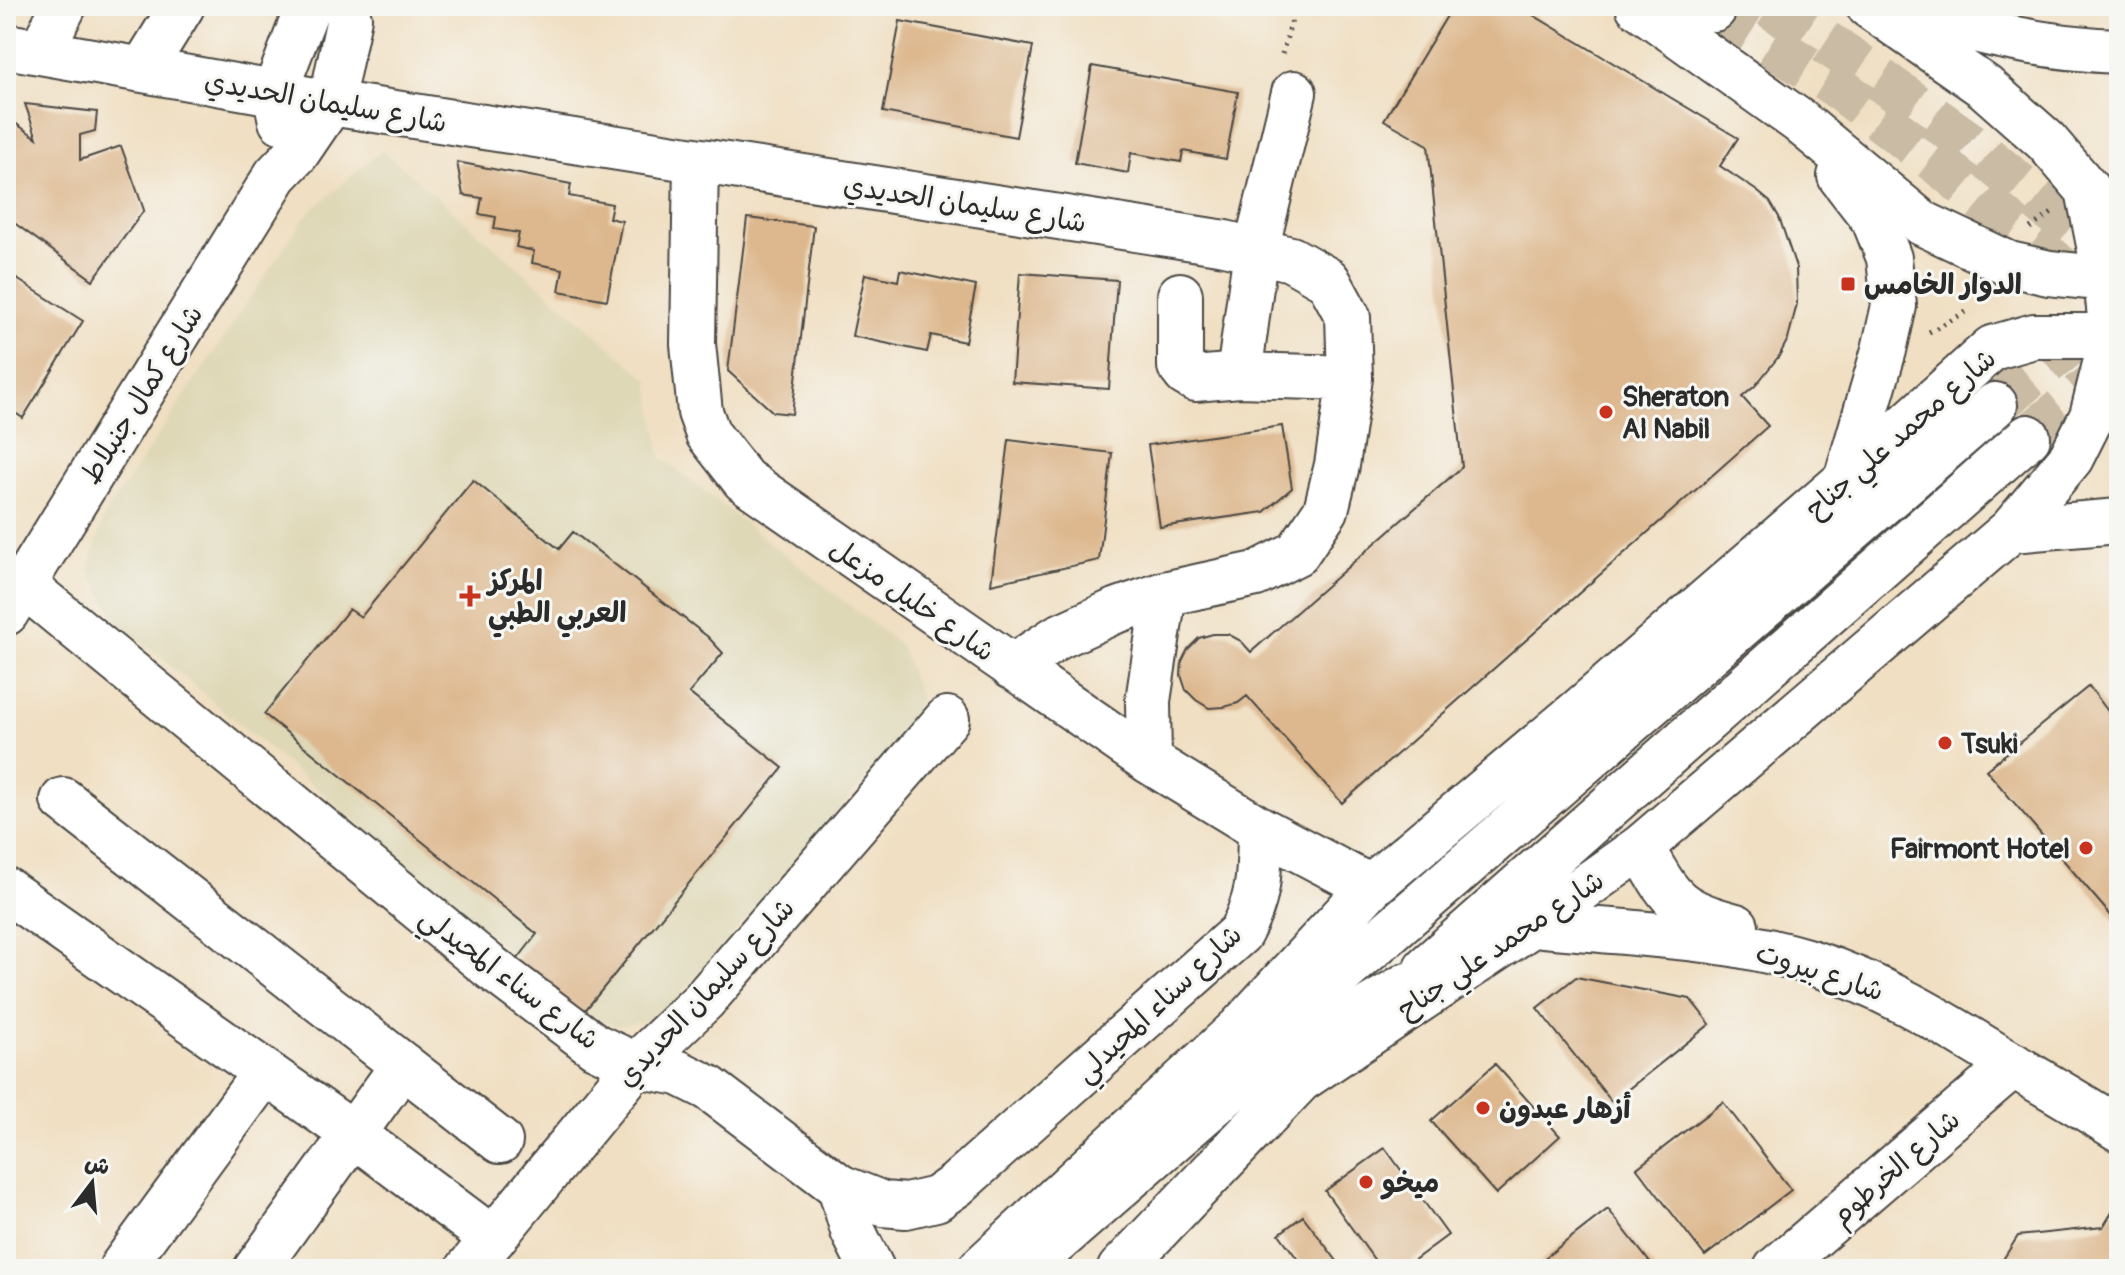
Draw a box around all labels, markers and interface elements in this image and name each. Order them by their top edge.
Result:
street label: شارع سليمان الحديدي [201,64,450,143]
street label: شارع سليمان الحديدي [840,168,1089,243]
place label: الدوار الخامس [1864,268,2022,303]
marker: الدوار الخامس [1839,275,1857,293]
street label: شارع كمال جنبلاط [73,299,212,491]
street label: شارع محمد علي جناح [1798,341,2008,531]
place label: Sheraton Al Nabil [1622,380,1729,447]
marker: Sheraton Al Nabil [1597,403,1615,421]
street label: شارع خليل مزعل [823,531,1001,671]
place label: المركز العربي الطبي [485,564,626,638]
marker: المركز العربي الطبي [459,585,481,607]
place label: Tsuki [1960,727,2018,762]
marker: Tsuki [1936,734,1954,752]
place label: Fairmont Hotel [1890,832,2070,867]
marker: Fairmont Hotel [2077,839,2095,857]
street label: شارع محمد علي جناح [1391,863,1614,1032]
street label: شارع سليمان الحديدي [610,891,804,1096]
street label: شارع سناء المحيدلي [409,900,606,1063]
street label: شارع سناء المحيدلي [1068,918,1254,1095]
street label: شارع بيروت [1751,935,1888,1010]
place label: أزهار عبدون [1499,1091,1631,1127]
marker: أزهار عبدون [1474,1099,1492,1117]
street label: شارع الخرطوم [1824,1103,1970,1236]
north arrow [52,1143,132,1223]
text: ش [82,1148,113,1182]
place label: ميخو [1380,1166,1439,1201]
marker: ميخو [1357,1173,1375,1191]

